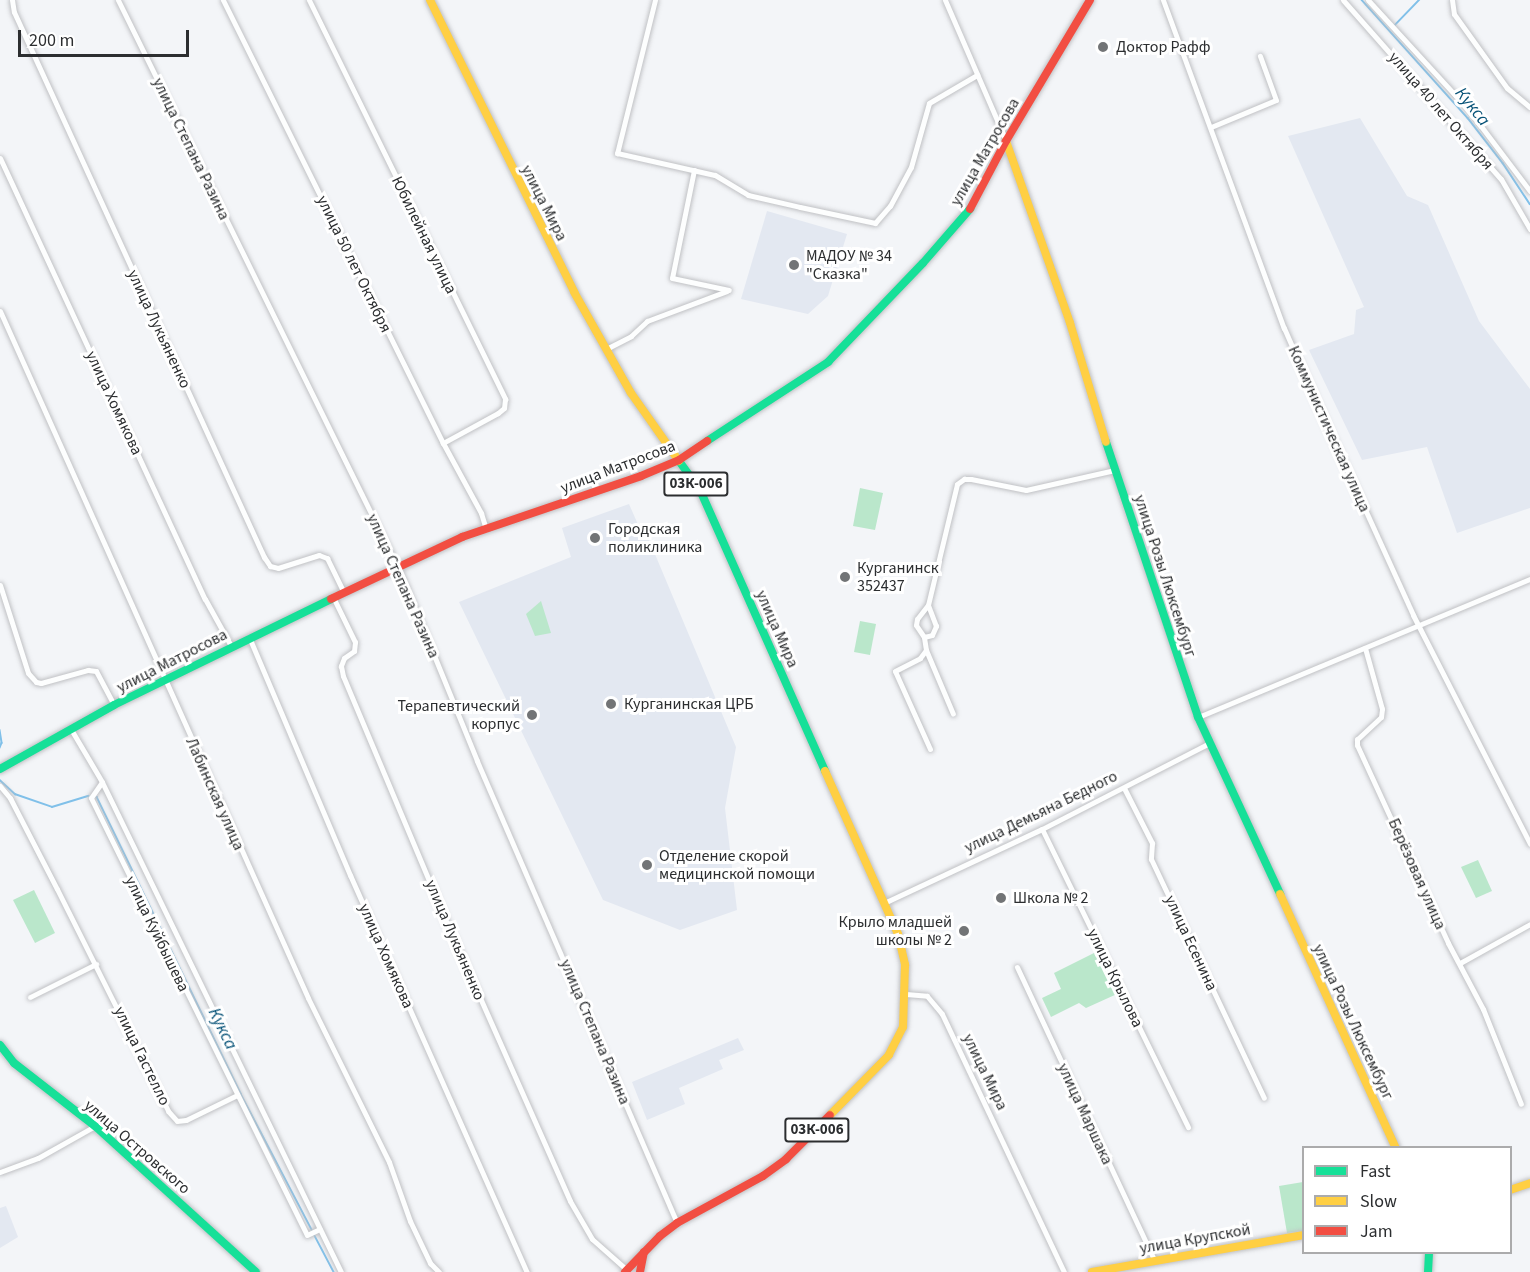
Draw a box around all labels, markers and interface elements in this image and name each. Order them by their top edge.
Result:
scale bar [21,18,192,56]
text: 200 m [29,28,74,53]
place label: Доктор Рафф [1116,37,1210,57]
marker: Доктор Рафф [1094,38,1112,56]
street label: улица 40 лет Октября [1385,48,1497,174]
street label: улица Степана Разина [148,75,234,223]
water label: Кукса [1450,83,1494,131]
street label: улица Матросова [946,95,1024,209]
street label: улица Мира [517,162,571,244]
street label: Юбилейная улица [387,173,461,297]
street label: улица 50 лет Октября [312,192,396,336]
place label: МАДОУ № 34 "Сказка" [806,246,892,284]
marker: МАДОУ № 34 "Сказка" [787,258,801,272]
street label: улица Лукьяненко [123,267,195,391]
street label: Коммунистическая улица [1284,343,1374,515]
street label: улица Хомякова [81,348,147,458]
street label: улица Матросова [558,436,678,498]
road number: 03К-006 [663,472,729,496]
street label: улица Розы Люксембург [1130,492,1200,660]
street label: улица Степана Разина [363,511,443,661]
place label: Городская поликлиника [608,519,702,557]
marker: Городская поликлиника [586,529,604,547]
place label: Курганинск 352437 [857,558,939,596]
marker: Курганинск 352437 [838,570,852,584]
street label: улица Мира [751,587,803,671]
street label: улица Матросова [114,625,230,697]
place label: Курганинская ЦРБ [624,694,754,714]
marker: Курганинская ЦРБ [602,695,620,713]
place label: Терапевтический корпус [397,696,520,734]
marker: Терапевтический корпус [525,708,539,722]
street label: Лабинская улица [182,735,248,853]
street label: улица Демьяна Бедного [961,767,1121,857]
street label: Берёзовая улица [1384,815,1450,933]
place label: Отделение скорой медицинской помощи [659,846,815,884]
marker: Отделение скорой медицинской помощи [640,858,654,872]
street label: улица Куйбышева [121,873,193,995]
street label: улица Лукьяненко [421,877,489,1003]
place label: Школа № 2 [1013,888,1089,908]
marker: Школа № 2 [994,891,1008,905]
street label: улица Есенина [1160,892,1222,994]
street label: улица Хомякова [354,901,418,1011]
place label: Крыло младшей школы № 2 [839,912,952,950]
marker: Крыло младшей школы № 2 [957,924,971,938]
street label: улица Крылова [1083,926,1147,1030]
street label: улица Розы Люксембург [1308,941,1398,1103]
street label: улица Степана Разина [556,956,634,1108]
street label: улица Гастелло [110,1003,174,1109]
water label: Кукса [203,1005,241,1053]
street label: улица Мира [958,1031,1012,1113]
street label: улица Маршака [1053,1060,1117,1168]
street label: улица Островского [80,1096,194,1198]
road number: 03К-006 [784,1118,850,1142]
legend [1302,1146,1512,1254]
text: Fast [1360,1159,1391,1184]
text: Slow [1360,1189,1397,1214]
text: Jam [1360,1219,1393,1244]
street label: улица Крупской [1138,1220,1252,1258]

